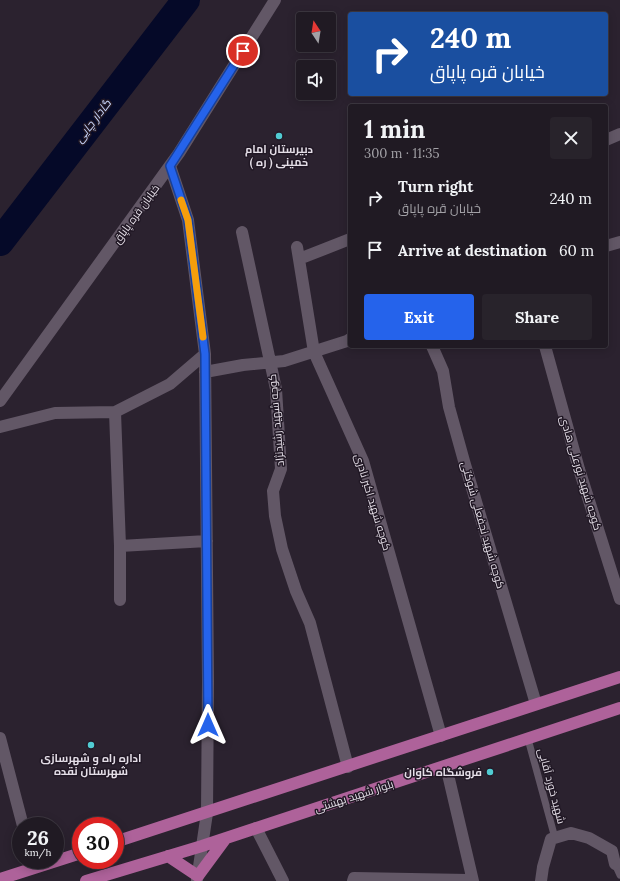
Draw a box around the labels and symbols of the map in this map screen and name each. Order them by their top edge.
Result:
north arrow [296,12,336,52]
pin [226,34,260,68]
water label: گادار چایی [71,95,116,146]
marker: دبیرستان امام خمینی ( ره ) [274,131,284,141]
place label: دبیرستان امام خمینی ( ره ) [245,142,313,170]
street label: خیابان قره پاپاق [110,182,162,246]
street label: کوچه شهید رشیدنژاد [265,373,287,467]
street label: کوچه شهید نورعلی هادی [557,414,605,532]
street label: کوچه شهید اکبر نادری [352,452,394,552]
street label: کوچه شهید نجفعلی شوکتی [458,460,508,590]
position arrow [187,704,229,746]
marker: اداره راه و شهرسازی شهرستان نقده [86,740,96,750]
street label: شهید خورد آقایی [535,747,569,825]
place label: اداره راه و شهرسازی شهرستان نقده [40,751,142,779]
place label: فروشگاه کاوان [404,765,482,780]
marker: فروشگاه کاوان [485,767,495,777]
street label: بلوار شهید بهشتی [313,777,395,815]
speed limit sign: 30 [72,817,124,869]

